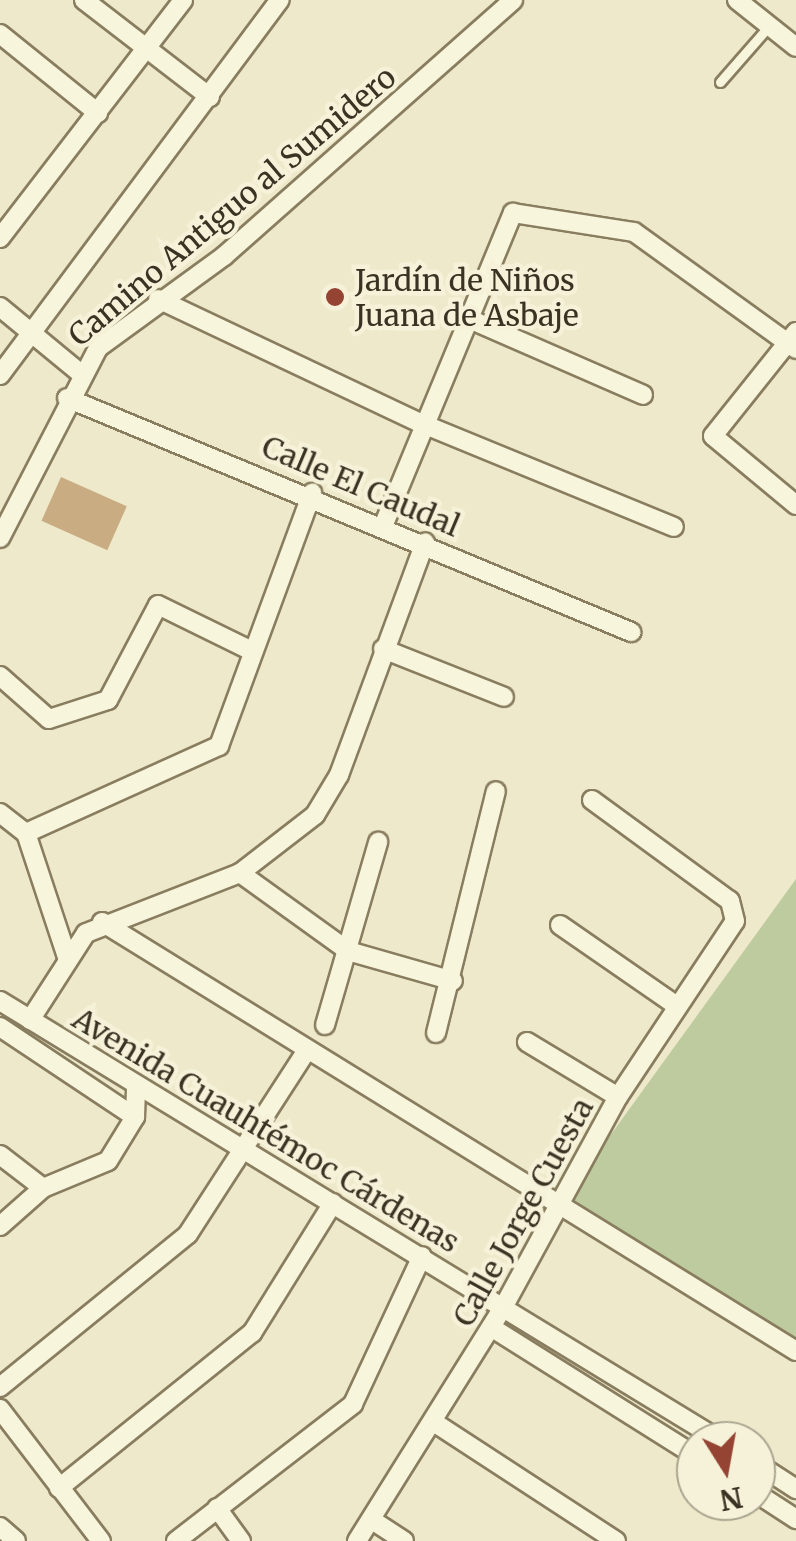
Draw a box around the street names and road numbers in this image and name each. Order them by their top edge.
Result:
street label: Camino Antiguo al Sumidero [61,59,403,353]
street label: Calle El Caudal [257,428,465,544]
street label: Avenida Cuauhtémoc Cárdenas [66,1000,466,1260]
street label: Calle Jorge Cuesta [445,1092,601,1332]

